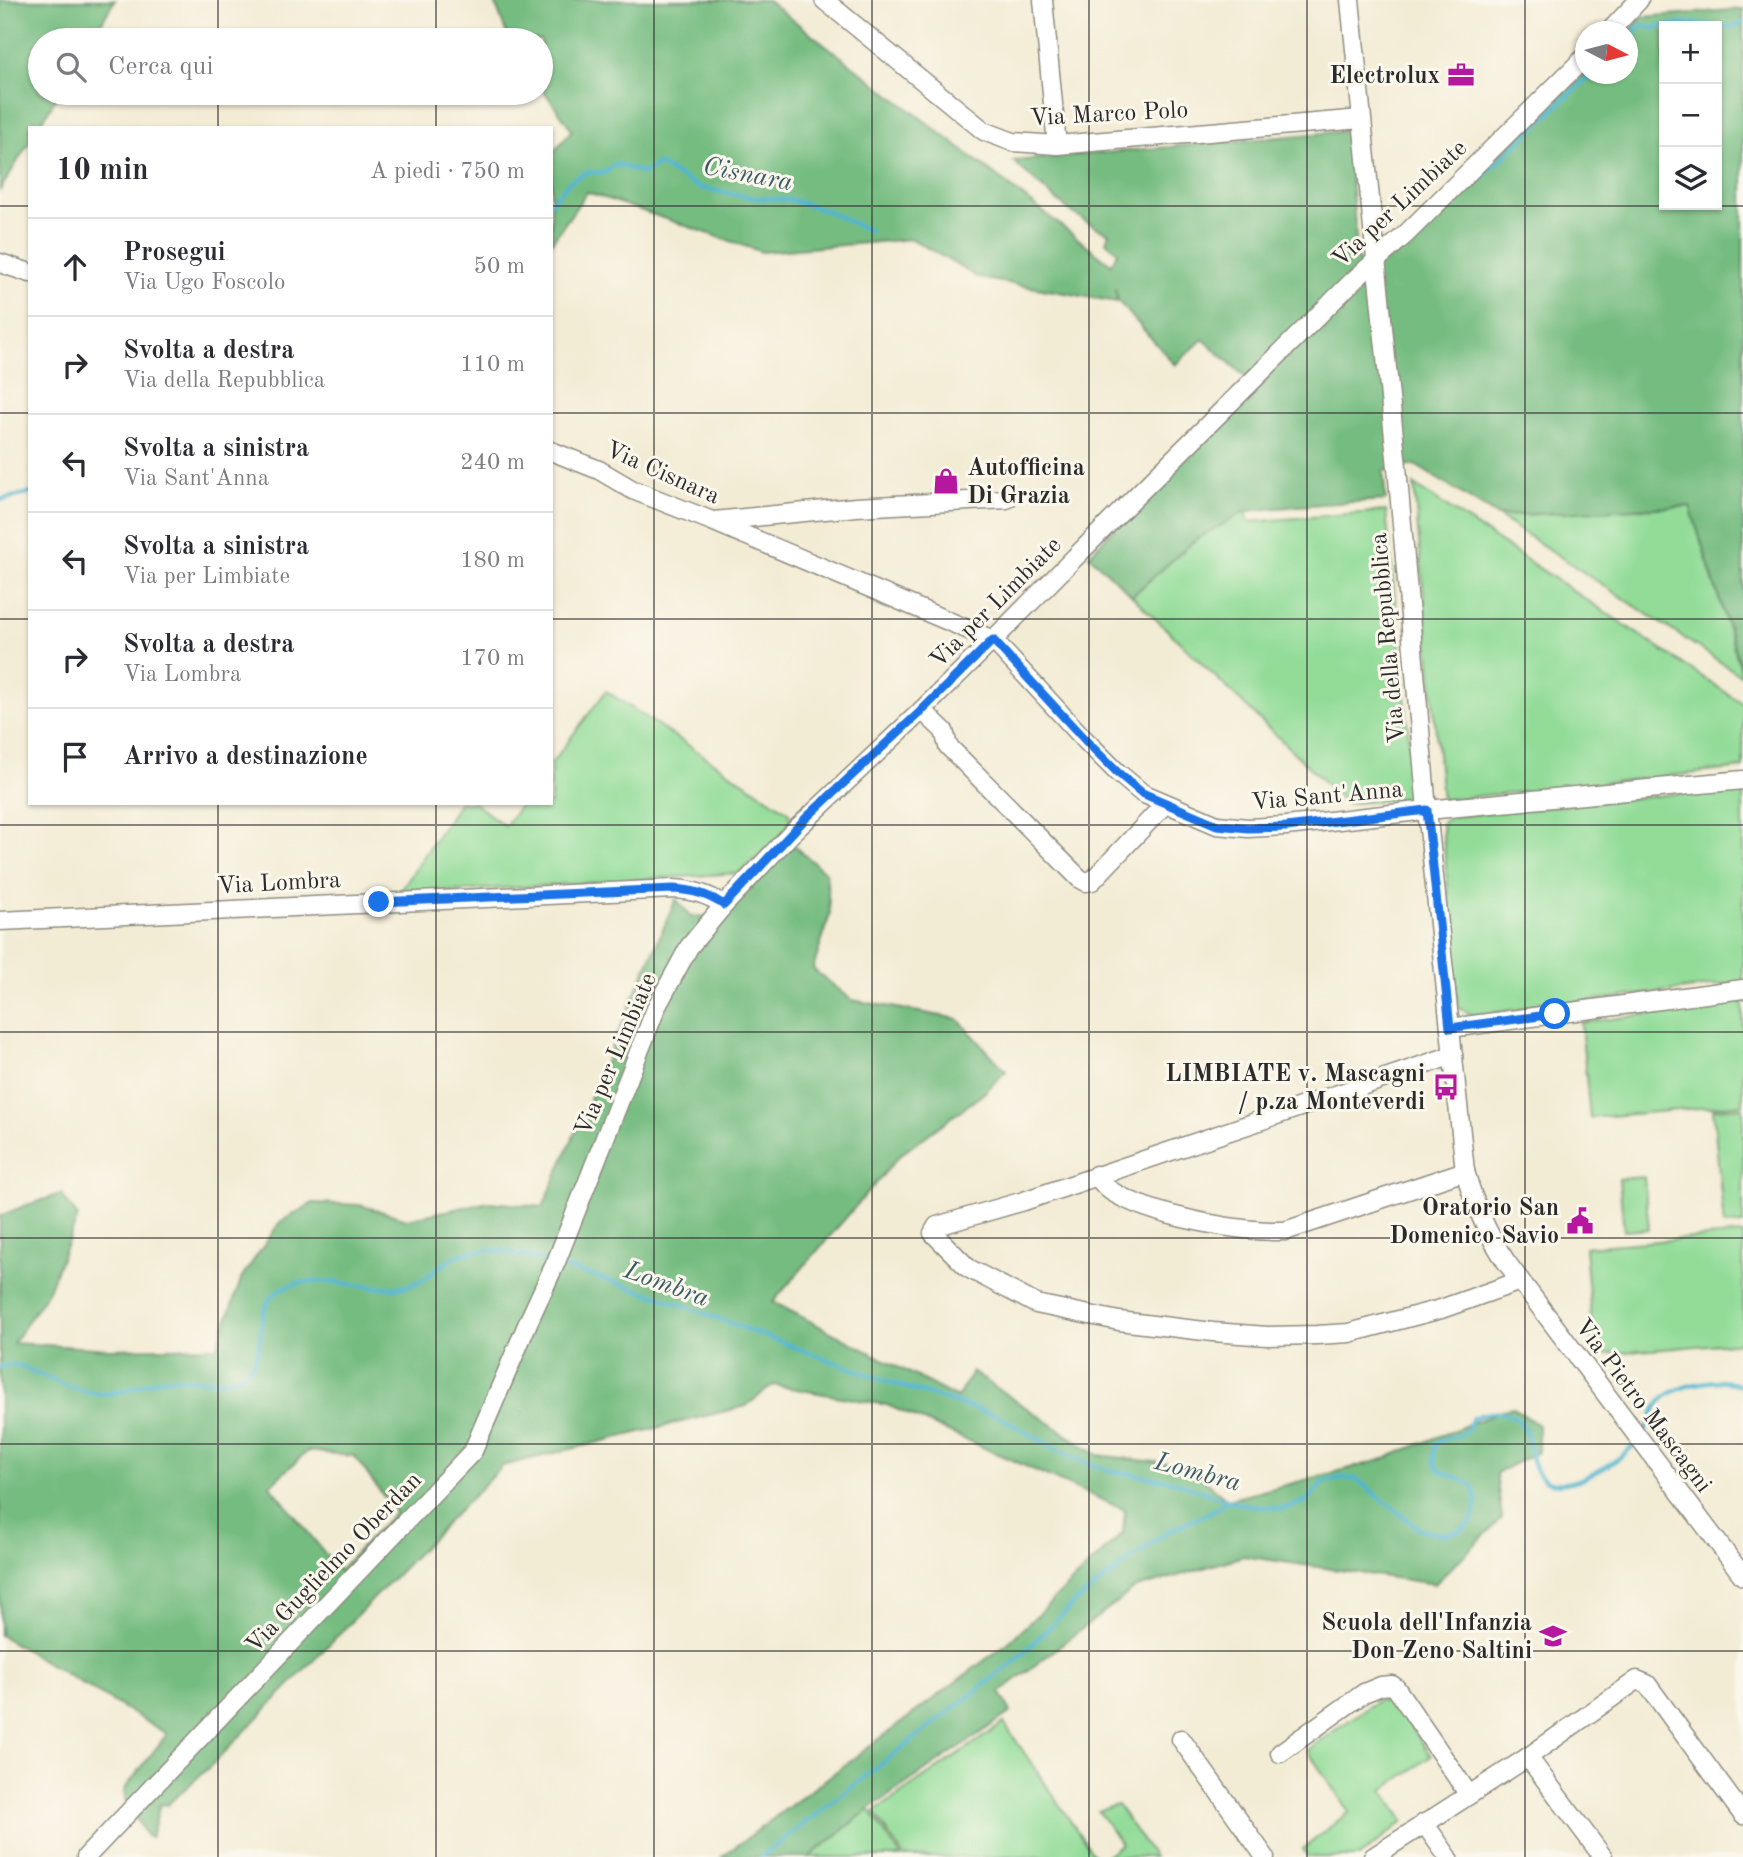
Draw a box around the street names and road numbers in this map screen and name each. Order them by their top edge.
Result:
street label: Via Marco Polo [1029,99,1189,131]
street label: Via per Limbiate [1328,136,1472,273]
street label: Via Cisnara [602,438,723,510]
street label: Via della Repubblica [1368,532,1410,744]
street label: Via per Limbiate [926,533,1067,674]
street label: Via Sant'Anna [1250,778,1404,816]
street label: Via Lombra [217,869,342,899]
street label: Via per Limbiate [572,970,662,1140]
street label: Via Pietro Mascagni [1570,1315,1715,1497]
street label: Via Guglielmo Oberdan [242,1468,427,1658]

